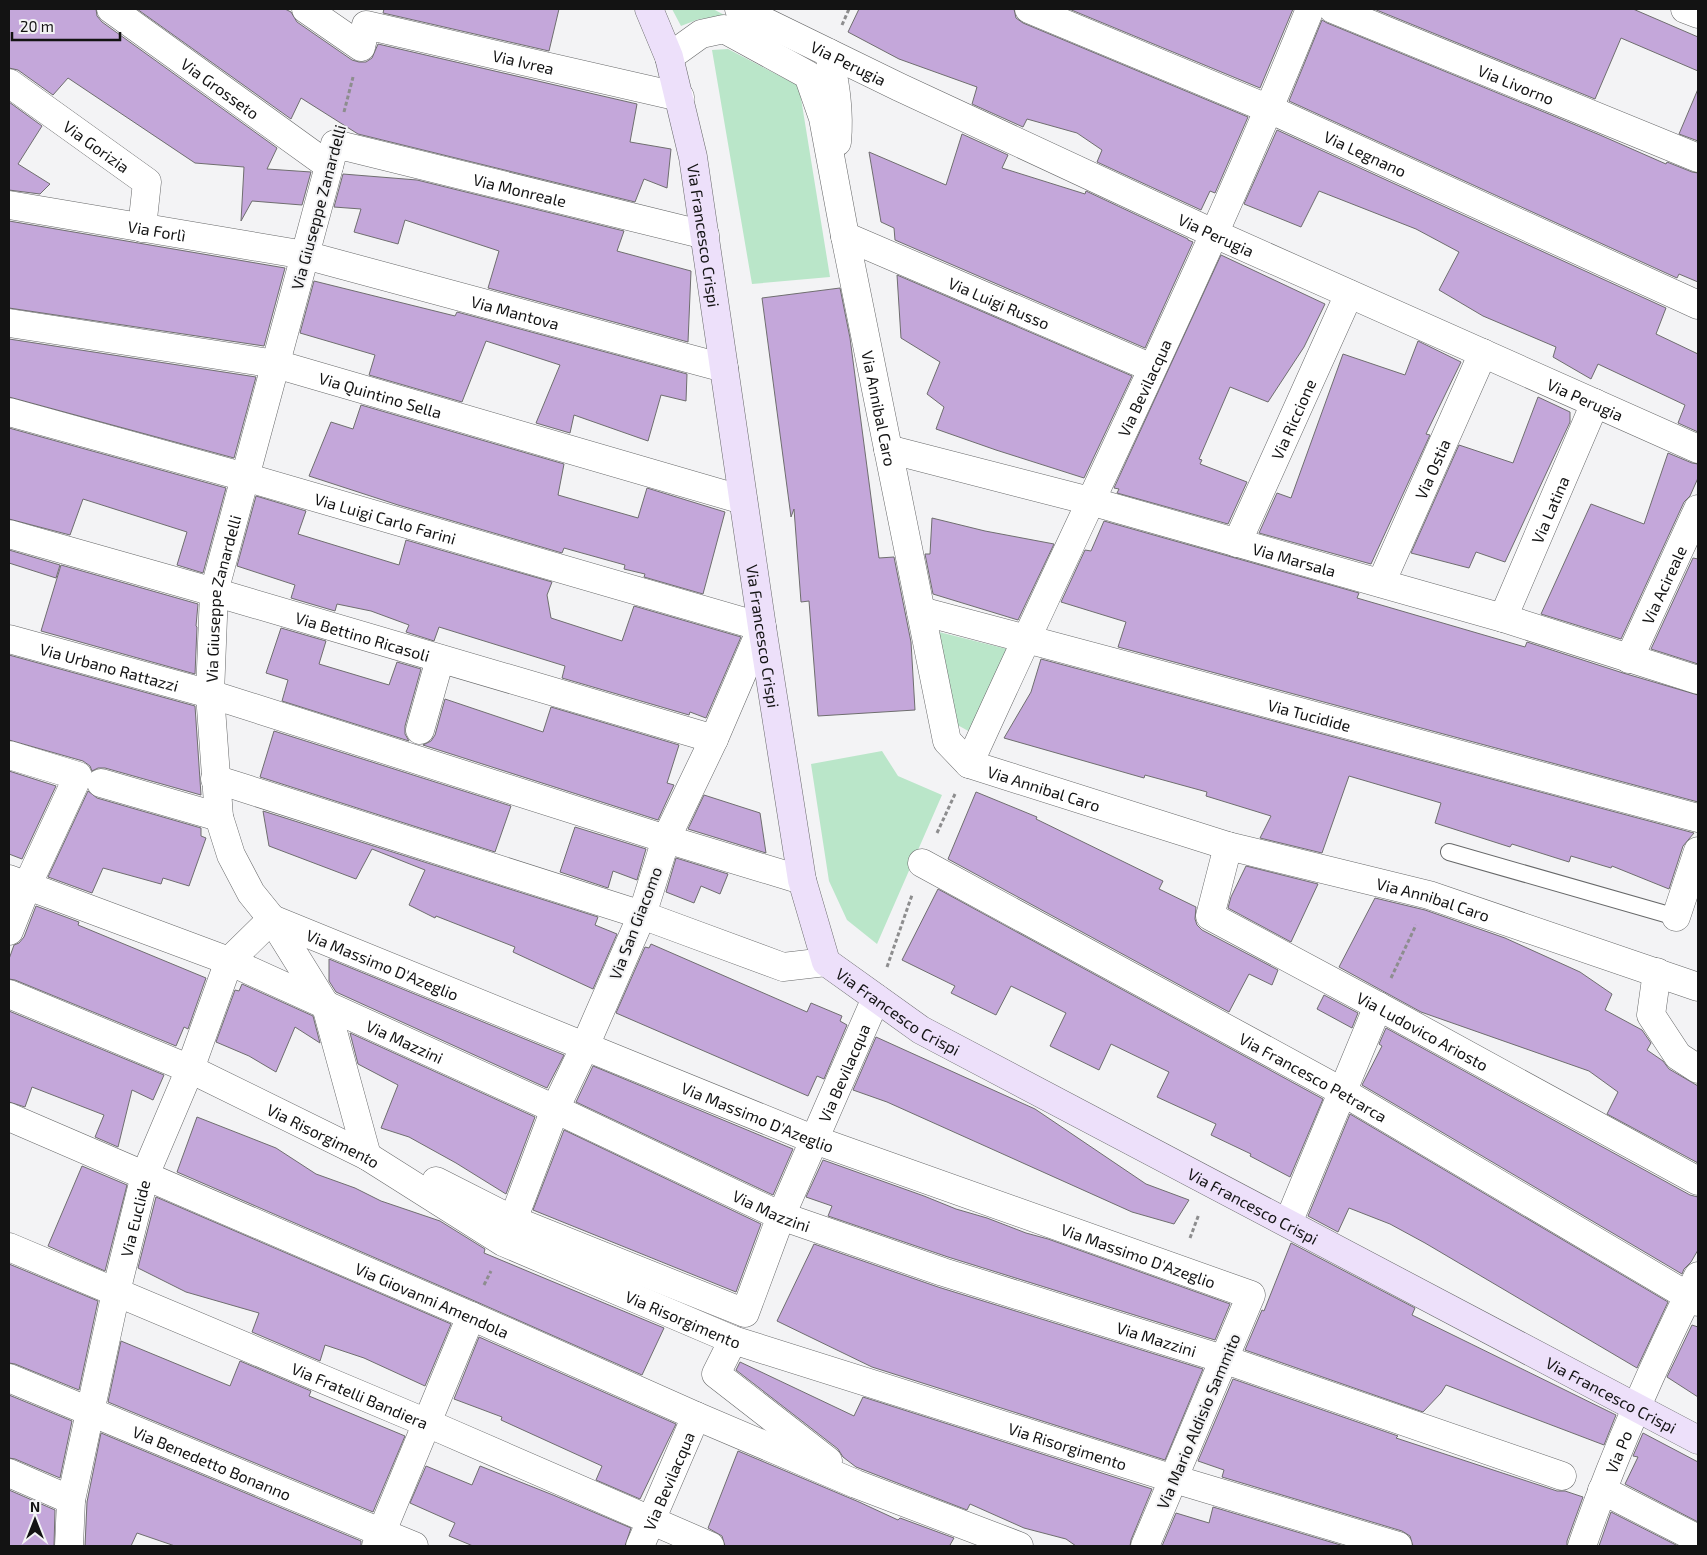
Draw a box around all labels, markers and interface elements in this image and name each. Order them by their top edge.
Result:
scale bar [12,10,120,42]
text: 20 m [20,17,54,35]
street label: Via Perugia [808,36,889,89]
street label: Via Ivrea [491,45,556,77]
street label: Via Grosseto [178,53,263,122]
street label: Via Livorno [1475,60,1557,108]
street label: Via Gorizia [60,116,133,176]
street label: Via Giuseppe Zanardelli [287,122,349,292]
street label: Via Legnano [1321,126,1410,180]
street label: Via Francesco Crispi [685,162,724,308]
street label: Via Monreale [471,169,569,210]
street label: Via Perugia [1175,209,1257,260]
street label: Via Forlì [126,216,187,244]
street label: Via Luigi Russo [946,272,1053,332]
street label: Via Mantova [469,291,561,333]
street label: Via Bevilacqua [1113,336,1175,439]
street label: Via Annibal Caro [859,349,901,468]
street label: Via Quintino Sella [317,368,444,421]
street label: Via Perugia [1544,374,1626,424]
street label: Via Riccione [1266,376,1319,462]
street label: Via Ostia [1410,436,1453,502]
street label: Via Latina [1527,473,1572,546]
street label: Via Luigi Carlo Farini [312,488,458,547]
street label: Via Giuseppe Zanardelli [201,513,244,683]
street label: Via Marsala [1250,538,1338,580]
street label: Via Acireale [1637,542,1690,627]
street label: Via Francesco Crispi [743,563,784,709]
street label: Via Bettino Ricasoli [293,607,432,664]
street label: Via Urbano Rattazzi [38,638,181,694]
street label: Via Tucidide [1266,694,1353,735]
street label: Via Annibal Caro [985,761,1103,815]
street label: Via San Giacomo [605,864,665,982]
street label: Via Annibal Caro [1375,873,1492,925]
street label: Via Massimo D'Azeglio [304,925,462,1004]
street label: Via Francesco Crispi [833,963,964,1058]
street label: Via Ludovico Ariosto [1354,987,1492,1074]
street label: Via Mazzini [363,1015,446,1067]
street label: Via Bevilacqua [814,1021,873,1125]
street label: Via Francesco Petrarca [1236,1028,1391,1125]
street label: Via Massimo D'Azeglio [679,1077,837,1156]
street label: Via Risorgimento [264,1099,384,1171]
street label: Via Francesco Crispi [1185,1163,1322,1248]
street label: Via Euclide [116,1178,153,1258]
street label: Via Mazzini [730,1185,813,1235]
street label: Via Massimo D'Azeglio [1059,1219,1218,1291]
street label: Via Giovanni Amendola [353,1258,512,1341]
street label: Via Risorgimento [623,1286,743,1351]
street label: Via Mazzini [1114,1317,1199,1360]
street label: Via Mario Aldisio Sammito [1152,1330,1244,1512]
street label: Via Francesco Crispi [1543,1352,1680,1437]
street label: Via Fratelli Bandiera [289,1358,431,1432]
street label: Via Risorgimento [1006,1418,1129,1473]
street label: Via Benedetto Bonanno [130,1421,294,1504]
street label: Via Po [1601,1427,1635,1476]
street label: Via Bevilacqua [639,1429,698,1533]
north arrow [10,1495,60,1545]
text: N [30,1498,40,1515]

